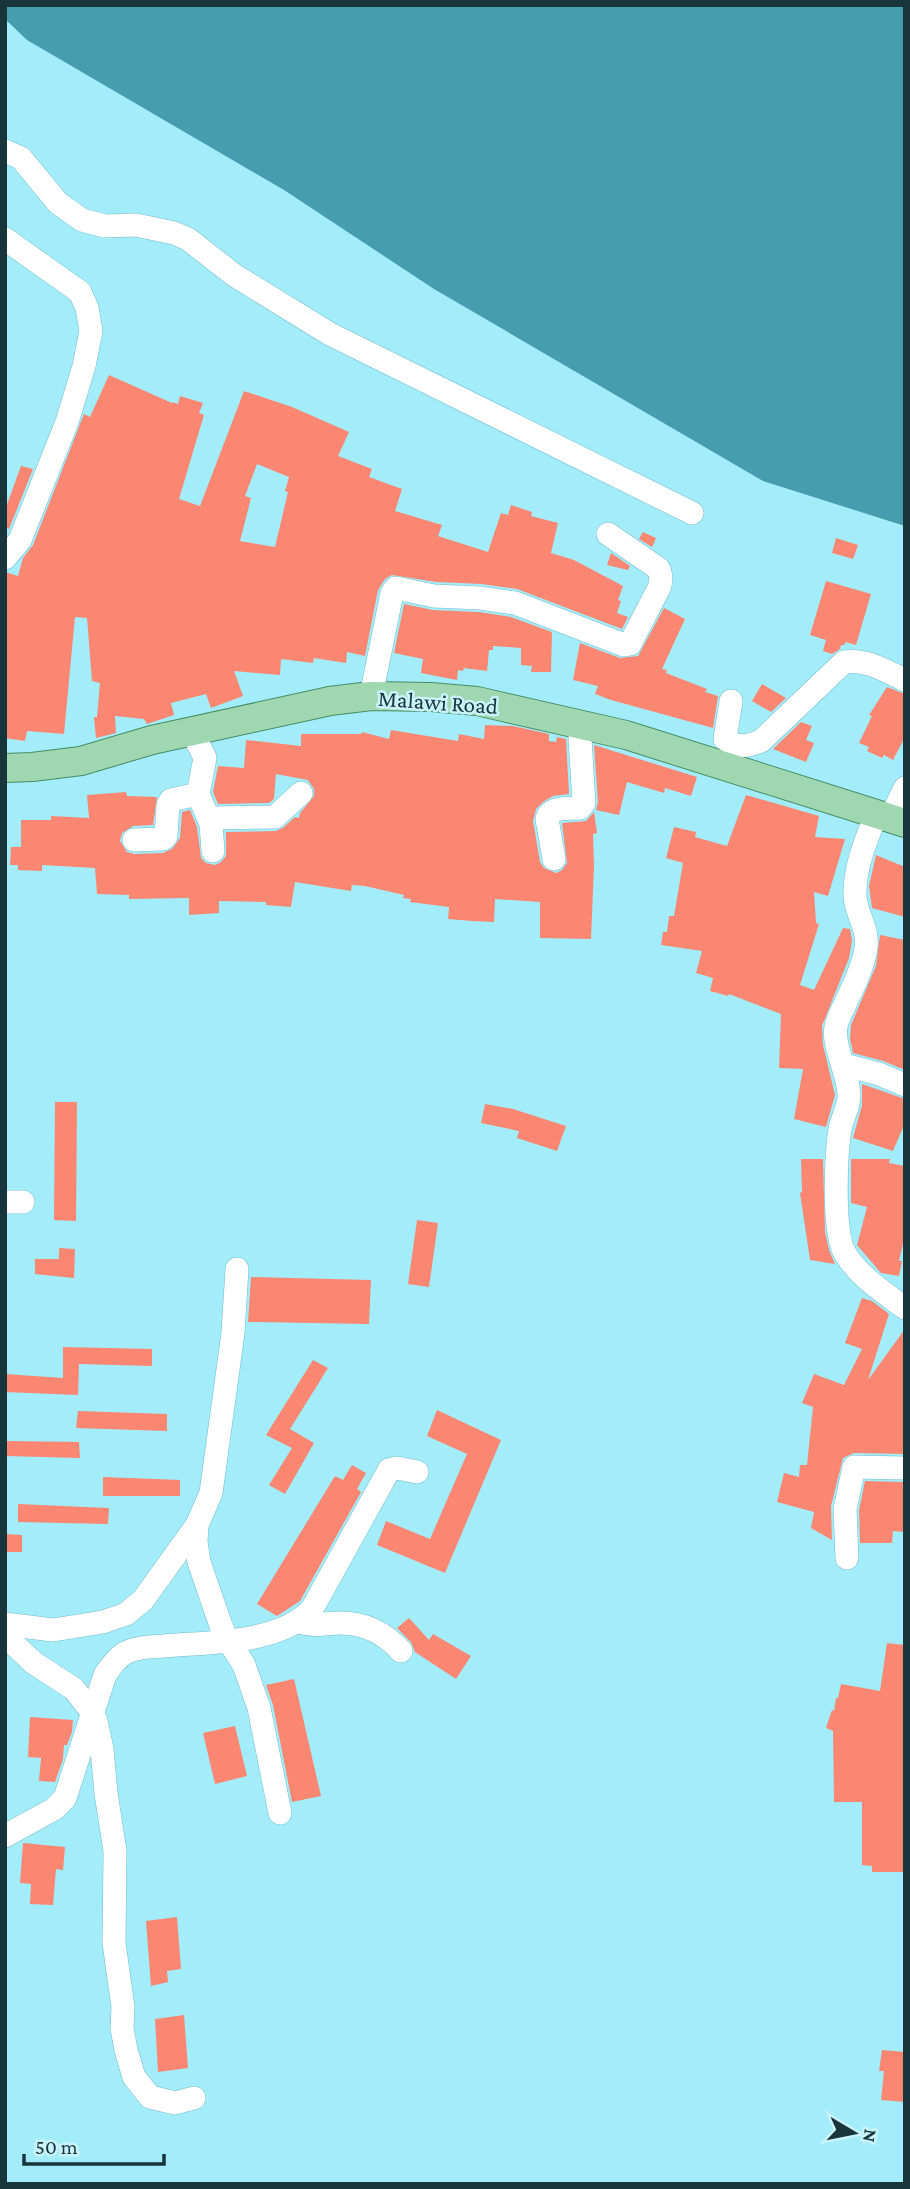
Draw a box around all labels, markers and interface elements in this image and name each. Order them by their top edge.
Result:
street label: Malawi Road [377,685,499,719]
north arrow [819,2098,889,2168]
scale bar [24,2122,164,2166]
text: N [859,2128,882,2144]
text: 50 m [35,2135,78,2159]

